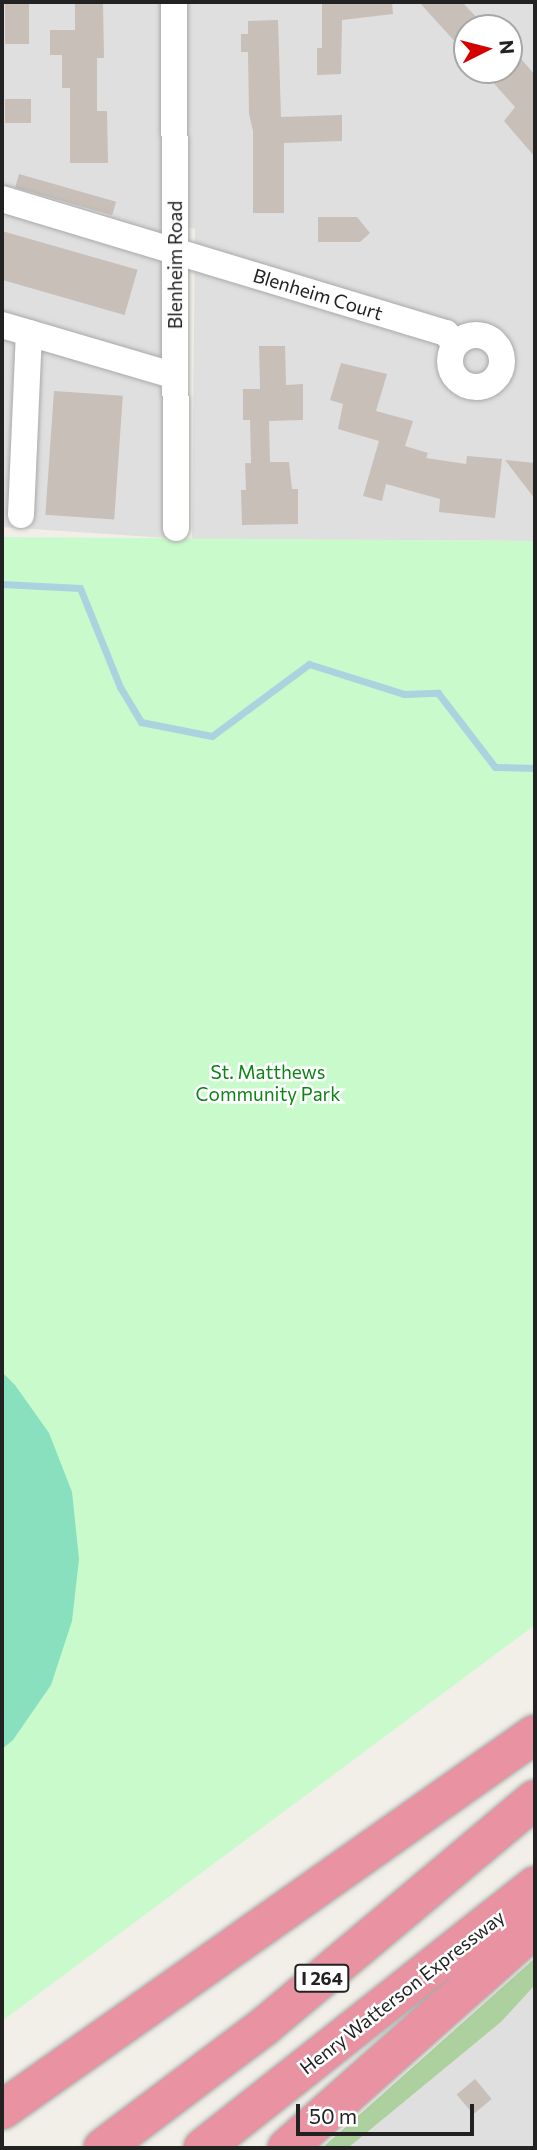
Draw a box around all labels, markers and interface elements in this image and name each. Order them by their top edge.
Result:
north arrow [453,14,523,84]
text: N [495,39,520,55]
street label: Blenheim Road [164,201,186,329]
street label: Blenheim Court [250,263,386,325]
park label: St. Matthews Community Park [196,1061,340,1105]
street label: Henry Watterson Expressway [295,1905,509,2079]
road number: I 264 [294,1964,350,1992]
scale bar [299,2090,477,2134]
text: 50 m [309,2103,357,2128]

